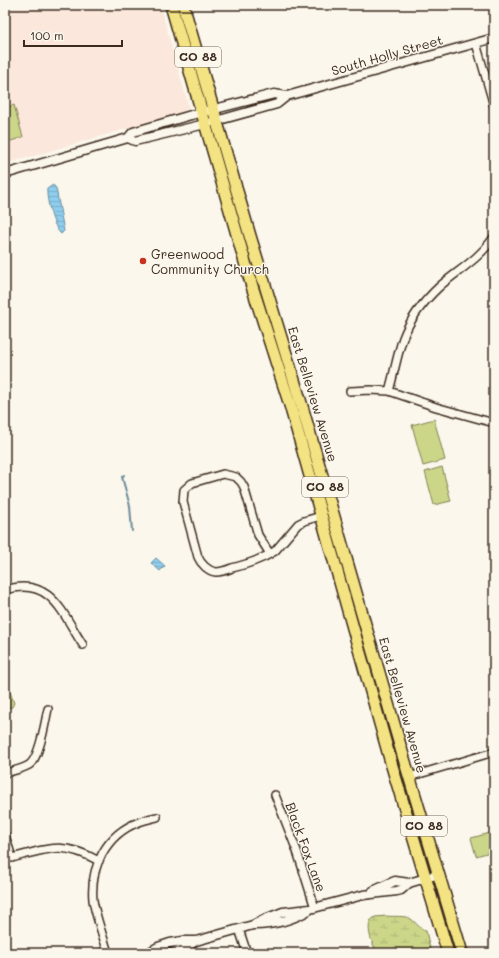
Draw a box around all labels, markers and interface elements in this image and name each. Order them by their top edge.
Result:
scale bar [24,22,122,48]
text: 100 m [30,27,64,43]
street label: South Holly Street [329,30,445,79]
road number: CO 88 [175,47,221,67]
place label: Greenwood Community Church [151,245,269,277]
marker: Greenwood Community Church [138,256,148,266]
street label: East Belleview Avenue [285,324,342,464]
road number: CO 88 [302,477,348,497]
street label: East Belleview Avenue [376,635,431,775]
street label: Black Fox Lane [282,800,331,894]
road number: CO 88 [401,816,447,836]

